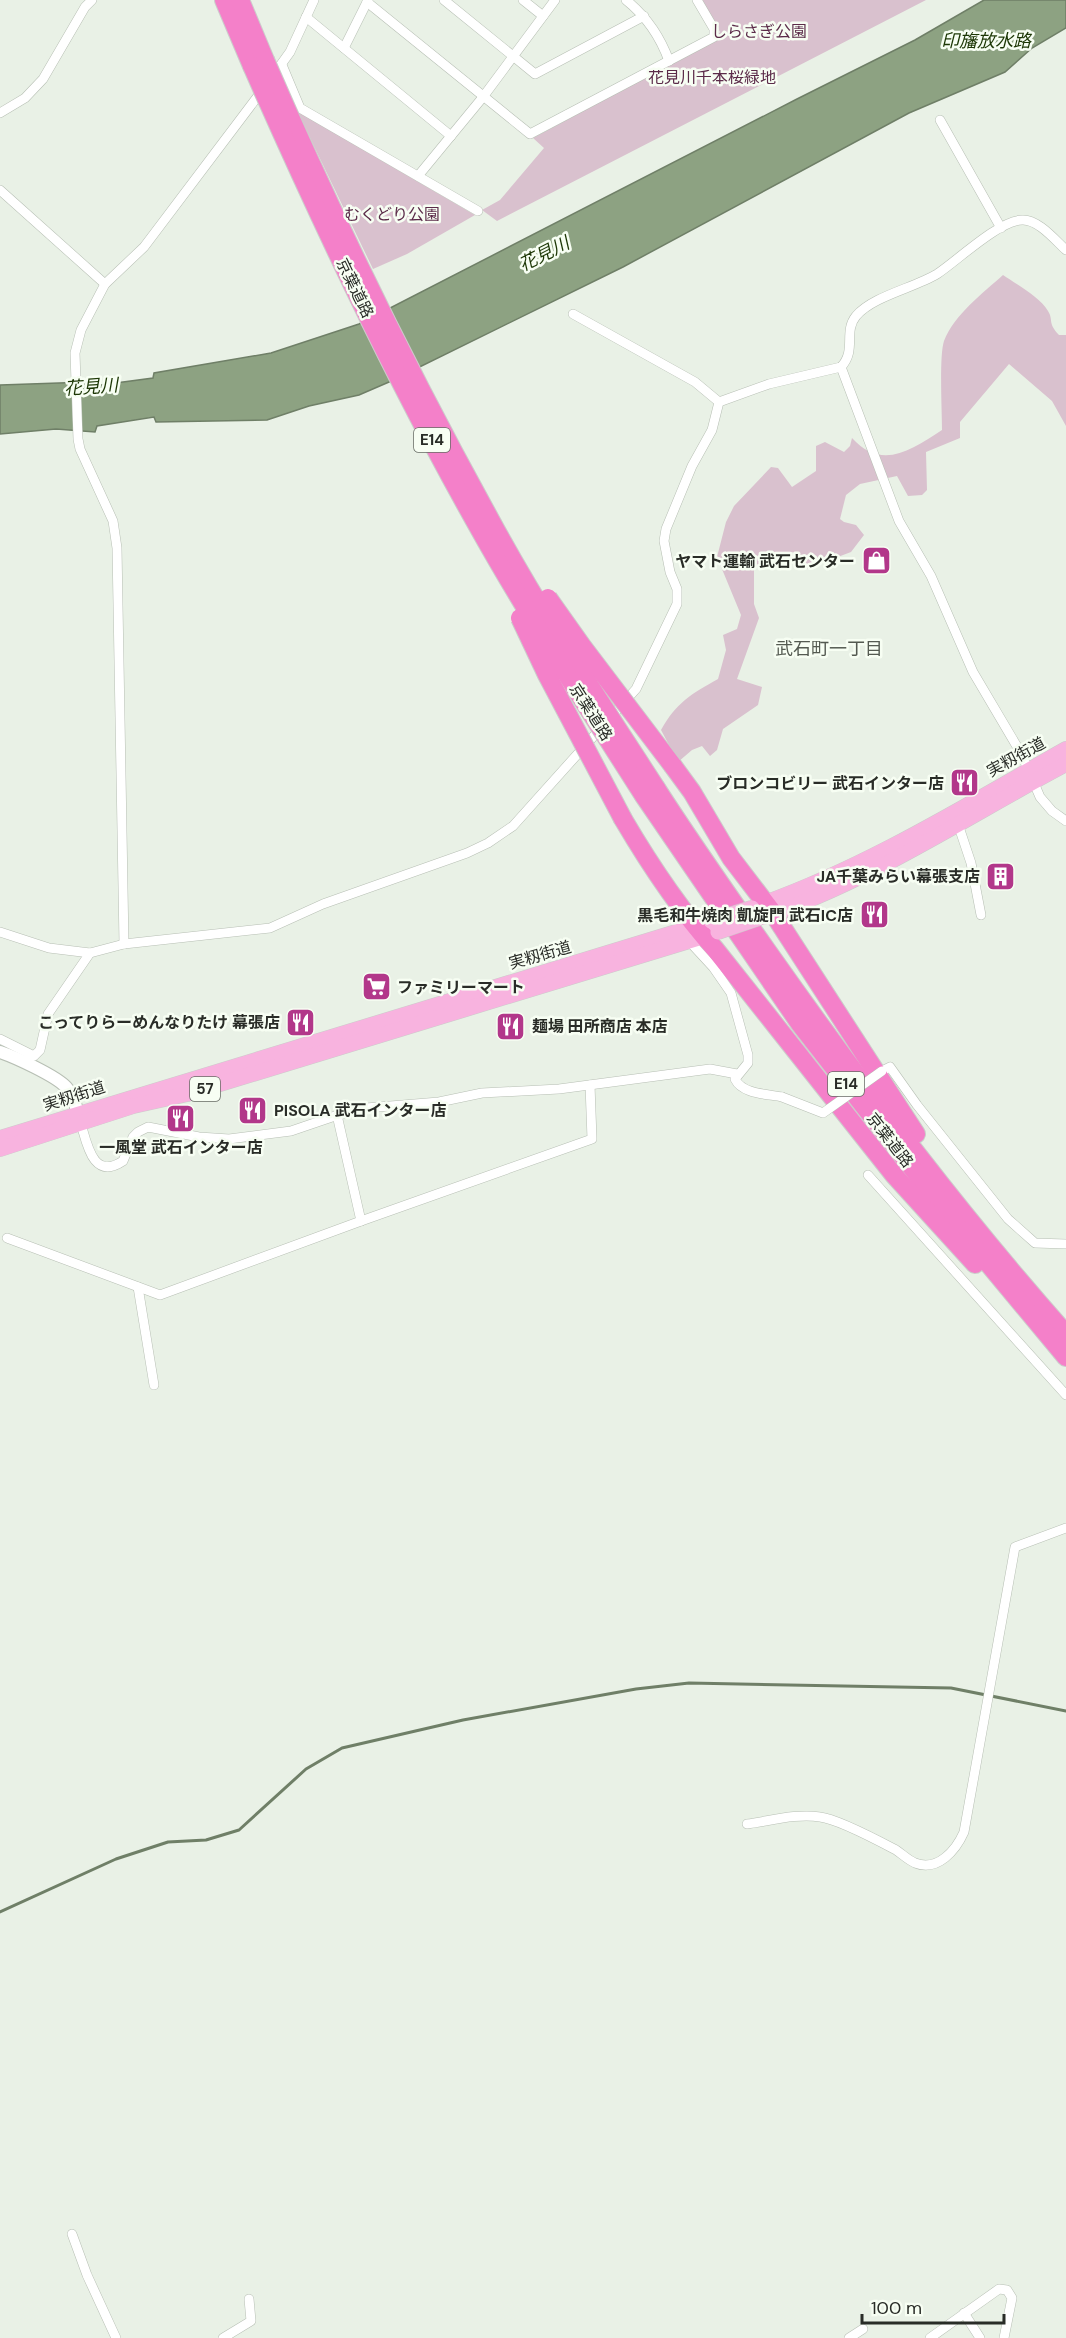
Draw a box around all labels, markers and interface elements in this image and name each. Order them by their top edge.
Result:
park label: しらさぎ公園 [711,21,807,42]
water label: 印旛放水路 [941,29,1033,53]
park label: 花見川千本桜緑地 [648,67,776,88]
park label: むくどり公園 [344,204,440,225]
water label: 花見川 [514,230,575,277]
street label: 京葉道路 [332,255,378,321]
water label: 花見川 [63,373,121,401]
road number: E14 [414,428,450,452]
shop icon: ヤマト運輸 武石センター [860,545,892,577]
place label: ヤマト運輸 武石センター [675,551,855,572]
district label: 武石町一丁目 [775,637,883,661]
street label: 京葉道路 [565,679,617,745]
street label: 実籾街道 [983,732,1049,782]
restaurant icon: ブロンコビリー 武石インター店 [949,767,981,799]
place label: ブロンコビリー 武石インター店 [716,773,944,794]
building icon: JA千葉みらい幕張支店 [985,860,1017,892]
place label: JA千葉みらい幕張支店 [816,866,980,887]
restaurant icon: 黒毛和牛焼肉 凱旋門 武石IC店 [858,899,890,931]
place label: 黒毛和牛焼肉 凱旋門 武石IC店 [637,905,853,926]
street label: 実籾街道 [506,936,574,974]
supermarket icon: ファミリーマート [360,971,392,1003]
place label: ファミリーマート [397,977,525,998]
restaurant icon: こってりらーめんなりたけ 幕張店 [285,1006,317,1038]
restaurant icon: 麺場 田所商店 本店 [495,1010,527,1042]
place label: こってりらーめんなりたけ 幕張店 [38,1012,280,1033]
place label: 麺場 田所商店 本店 [532,1016,668,1037]
road number: E14 [828,1072,864,1096]
street label: 実籾街道 [40,1076,108,1116]
road number: 57 [190,1077,220,1101]
restaurant icon: PISOLA 武石インター店 [237,1094,269,1126]
place label: PISOLA 武石インター店 [274,1100,446,1121]
restaurant icon: 一風堂 武石インター店 [165,1103,197,1135]
street label: 京葉道路 [862,1108,918,1172]
place label: 一風堂 武石インター店 [99,1137,263,1158]
scale bar [862,2287,1004,2325]
text: 100 m [871,2296,922,2320]

